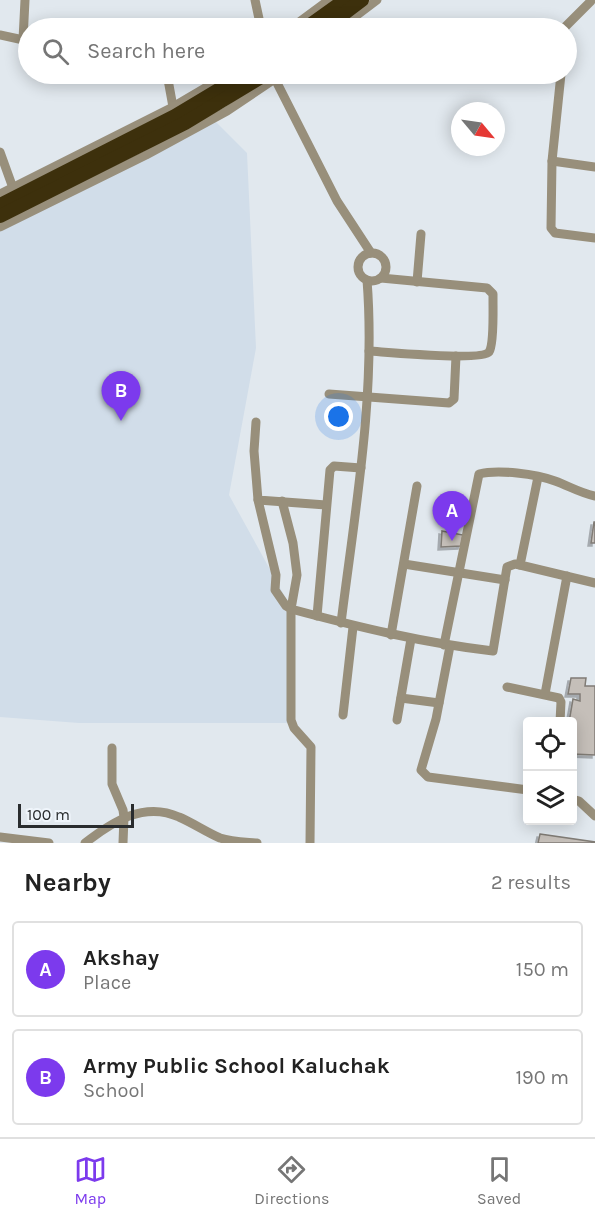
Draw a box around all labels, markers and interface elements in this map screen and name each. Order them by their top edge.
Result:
search box [18,18,577,84]
icon: search [39,35,72,68]
text: Search here [87,38,205,64]
north arrow [451,102,505,156]
pin: B [102,372,140,421]
your location [324,402,353,431]
pin: A [432,492,472,541]
map controls [523,717,577,825]
button: locate [523,717,577,771]
button: layers [523,771,577,825]
scale bar [18,801,134,828]
text: 100 m [27,805,70,824]
text: Nearby [24,867,111,898]
text: 2 results [491,871,571,894]
text: Akshay [83,945,159,971]
text: A [39,958,52,981]
text: 150 m [516,958,569,981]
text: Place [83,971,131,994]
text: Army Public School Kaluchak [83,1053,390,1079]
text: B [39,1066,52,1089]
text: 190 m [515,1066,569,1089]
text: School [83,1079,145,1102]
tab: Map [74,1153,107,1208]
tab: Directions [254,1153,329,1208]
tab: Saved [477,1153,521,1208]

